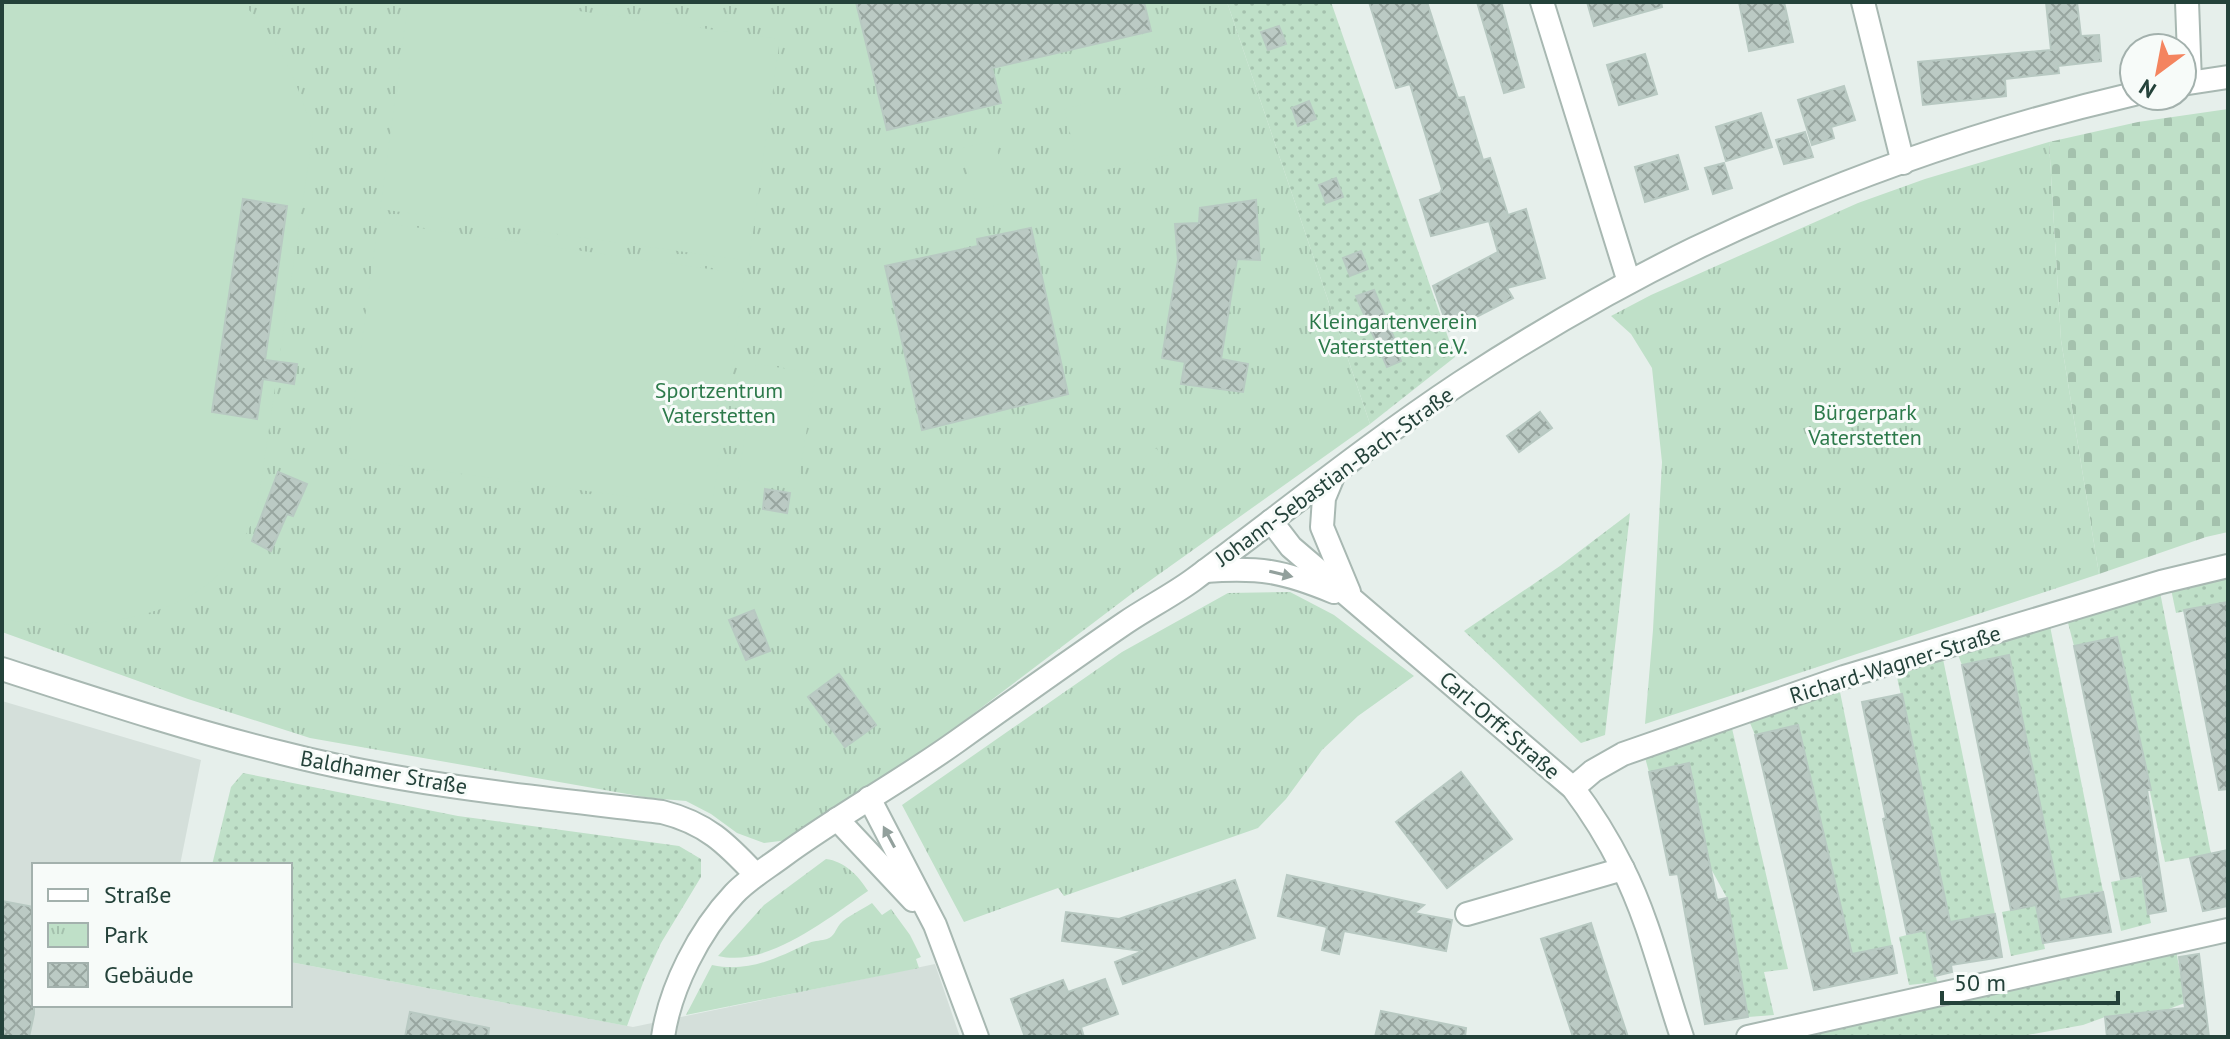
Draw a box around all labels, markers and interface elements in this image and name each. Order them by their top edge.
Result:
north arrow [2118,32,2198,112]
text: N [2134,73,2161,105]
park label: Kleingartenverein Vaterstetten e.V. [1309,307,1477,360]
park label: Sportzentrum Vaterstetten [655,376,783,429]
street label: Johann-Sebastian-Bach-Straße [1209,380,1459,572]
park label: Bürgerpark Vaterstetten [1807,398,1922,451]
one-way arrow [1269,568,1294,581]
street label: Richard-Wagner-Straße [1786,619,2004,709]
street label: Carl-Orff-Straße [1434,665,1566,785]
street label: Baldhamer Straße [298,744,470,800]
one-way arrow [882,825,895,848]
legend [32,863,292,1007]
text: Straße [104,879,171,910]
text: Park [104,919,149,950]
scale bar [1942,955,2118,1005]
text: Gebäude [104,959,194,990]
text: 50 m [1954,967,2006,998]

